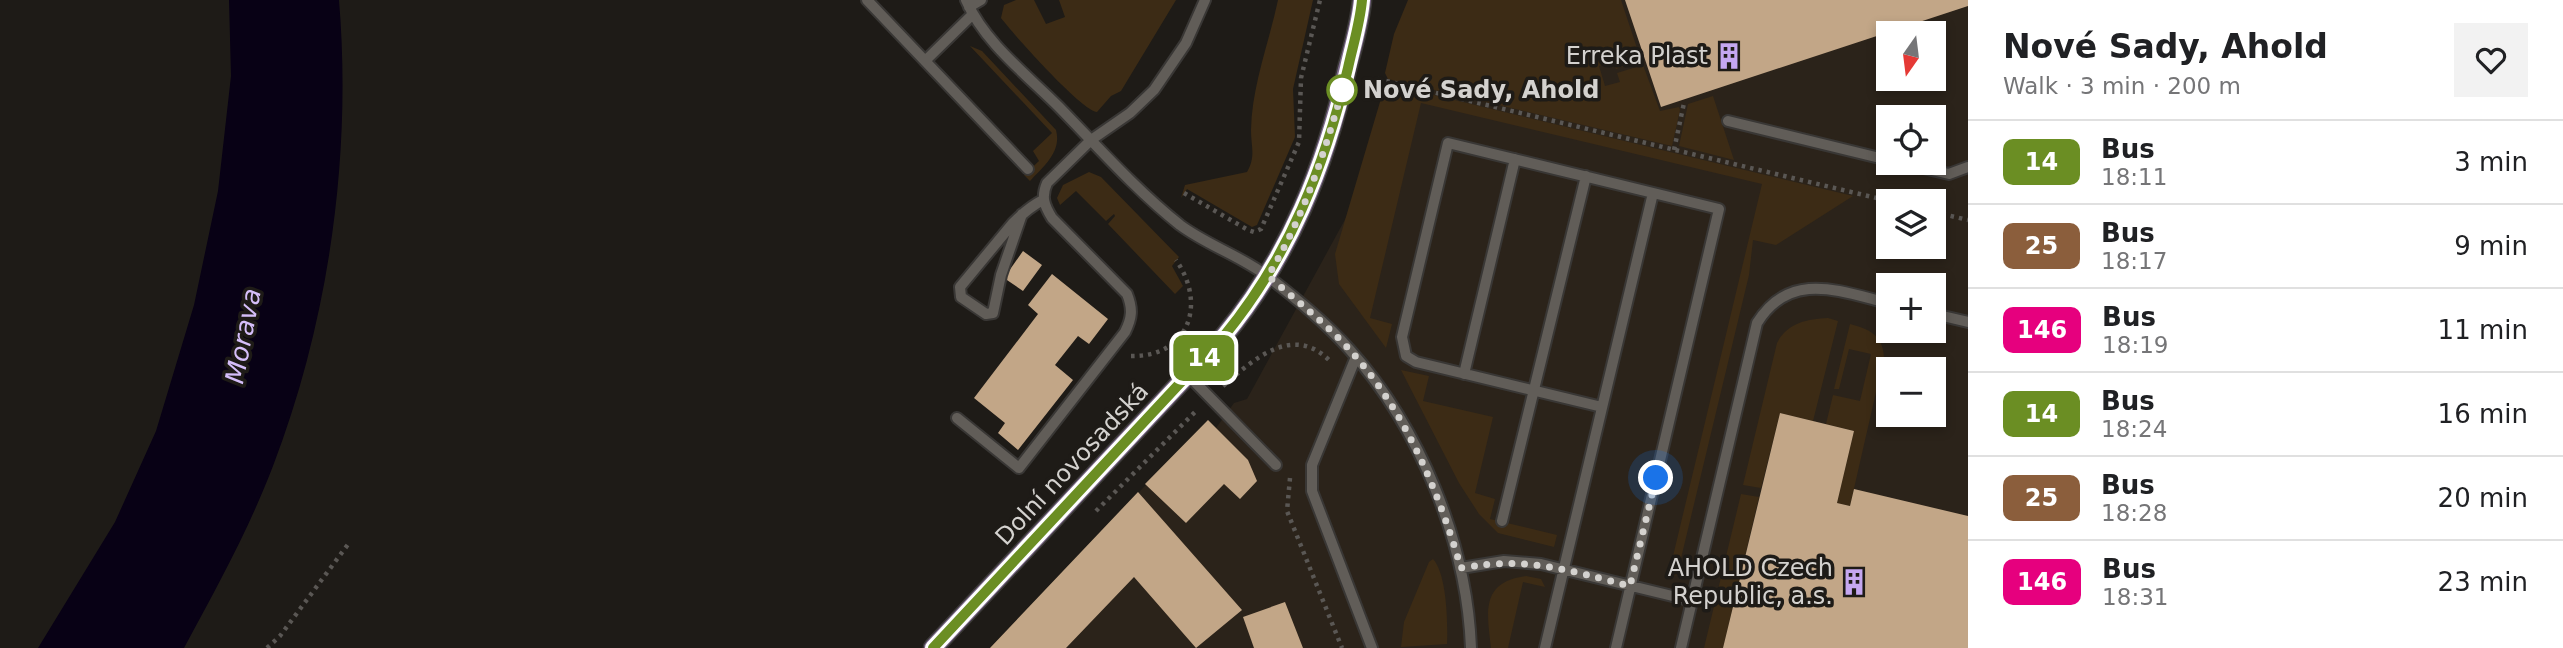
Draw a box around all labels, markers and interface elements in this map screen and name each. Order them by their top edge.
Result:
north arrow [1876,21,1946,91]
map controls [1876,21,1946,427]
button: heart [2454,23,2528,97]
text: Nové Sady, Ahold [2003,27,2328,66]
building icon: Erreka Plast [1714,41,1744,71]
place label: Erreka Plast [1566,42,1708,70]
text: Walk · 3 min · 200 m [2003,73,2241,99]
marker: Nové Sady, Ahold [1327,75,1357,105]
place label: Nové Sady, Ahold [1363,76,1599,104]
button: locate [1876,105,1946,175]
text: Bus [2101,134,2155,164]
text: 3 min [2454,147,2528,177]
text: 14 [2025,148,2058,176]
text: 18:11 [2101,164,2167,190]
button: layers [1876,189,1946,259]
text: Bus [2101,218,2155,248]
text: 9 min [2454,231,2528,261]
text: 25 [2025,232,2058,260]
text: 18:17 [2101,248,2167,274]
button: + [1876,273,1946,343]
water label: Morava [219,286,267,386]
text: Bus [2102,302,2156,332]
text: 11 min [2438,315,2528,345]
text: 146 [2017,316,2067,344]
text: 18:19 [2102,332,2168,358]
line badge: 14 [1172,335,1236,381]
text: 14 [1187,344,1221,372]
button: − [1876,357,1946,427]
street label: Dolní novosadská [990,377,1154,551]
text: Bus [2101,386,2155,416]
text: 16 min [2438,399,2528,429]
text: 14 [2025,400,2058,428]
text: 18:24 [2101,416,2167,442]
your location [1638,460,1673,495]
text: Bus [2101,470,2155,500]
text: 20 min [2438,483,2528,513]
text: 25 [2025,484,2058,512]
text: 18:28 [2101,500,2167,526]
place label: AHOLD Czech Republic, a.s. [1668,554,1833,610]
text: Bus [2102,554,2156,584]
building icon: AHOLD Czech Republic, a.s. [1839,567,1869,597]
text: 23 min [2438,567,2528,597]
text: 146 [2017,568,2067,596]
text: 18:31 [2102,584,2168,610]

